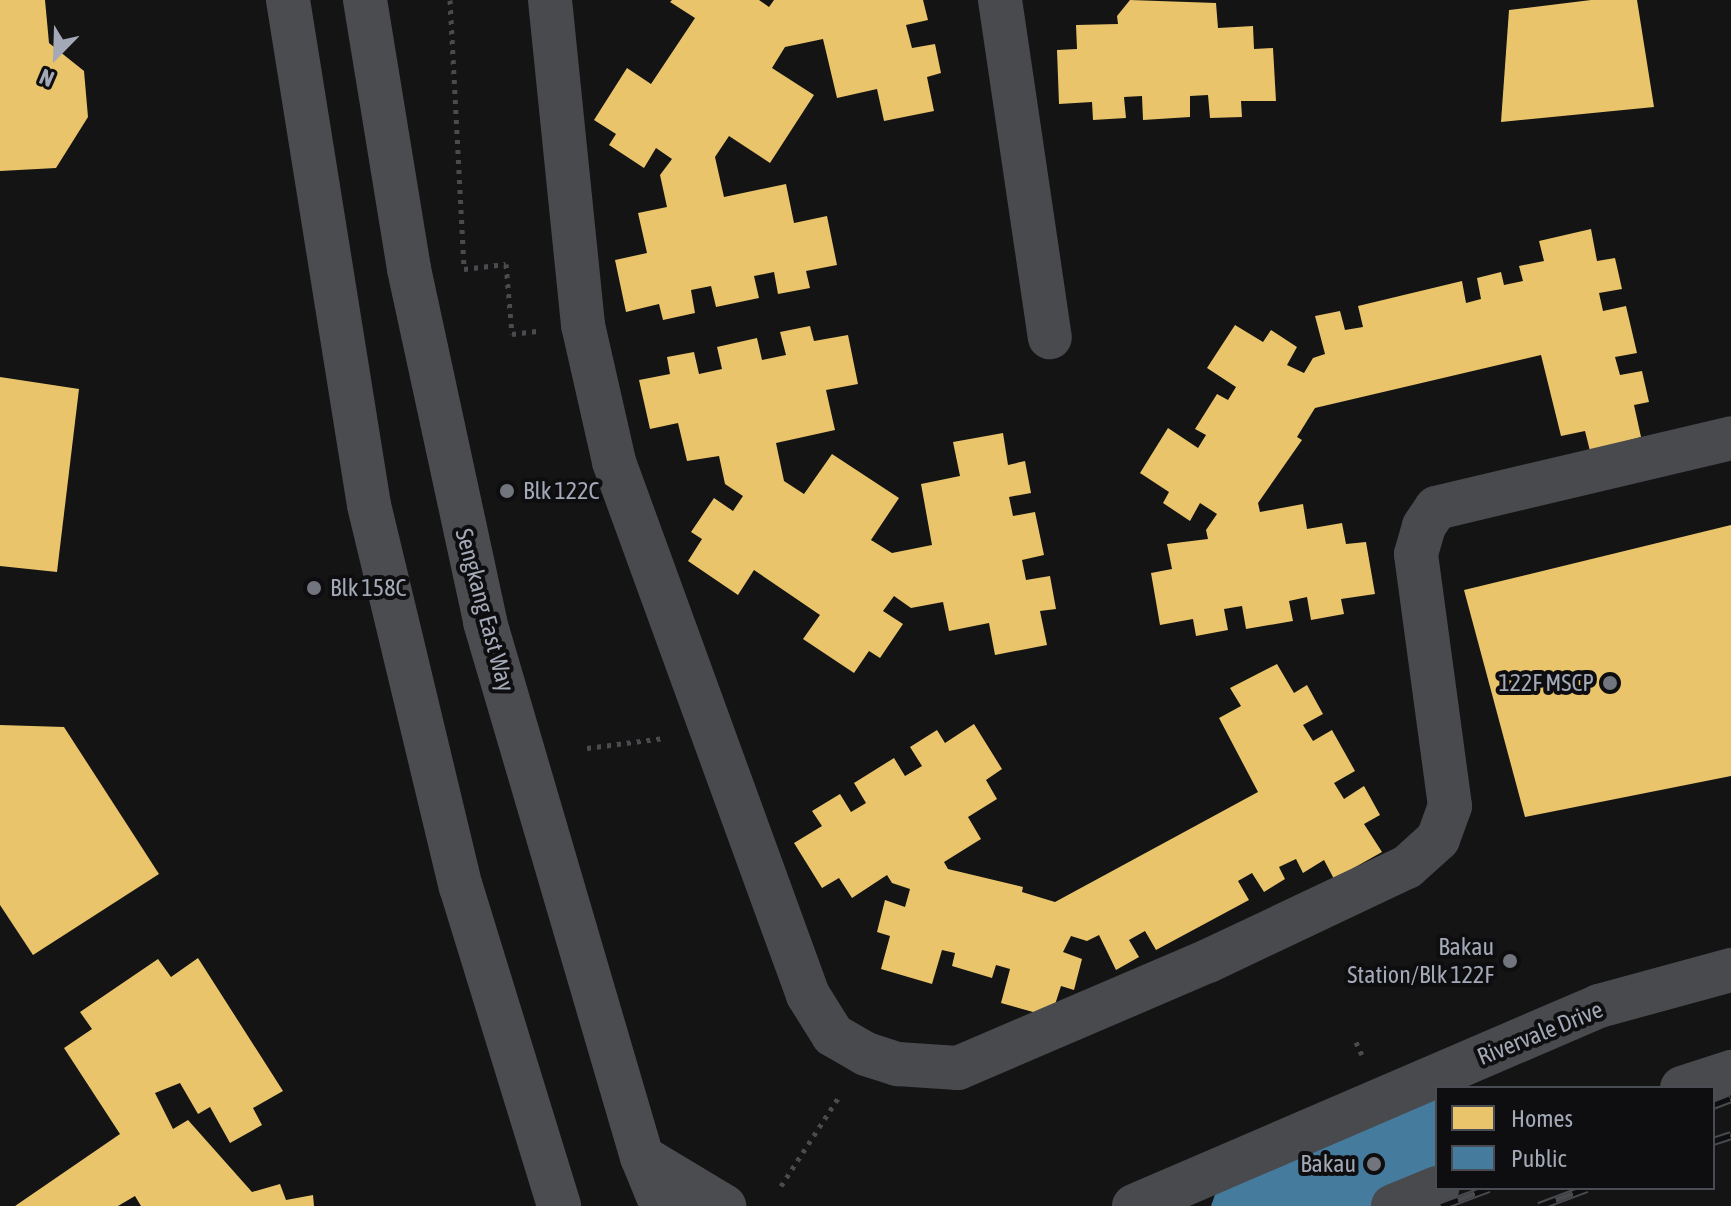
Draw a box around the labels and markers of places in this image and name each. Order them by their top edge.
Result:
place label: Blk 122C [523,477,599,505]
marker: Blk 122C [498,482,516,500]
place label: Blk 158C [330,574,406,602]
marker: Blk 158C [305,579,323,597]
place label: 122F MSCP [1498,669,1594,697]
marker: 122F MSCP [1601,674,1619,692]
place label: Bakau Station/Blk 122F [1347,933,1494,989]
marker: Bakau Station/Blk 122F [1501,952,1519,970]
place label: Bakau [1300,1150,1356,1178]
marker: Bakau [1363,1153,1385,1175]

